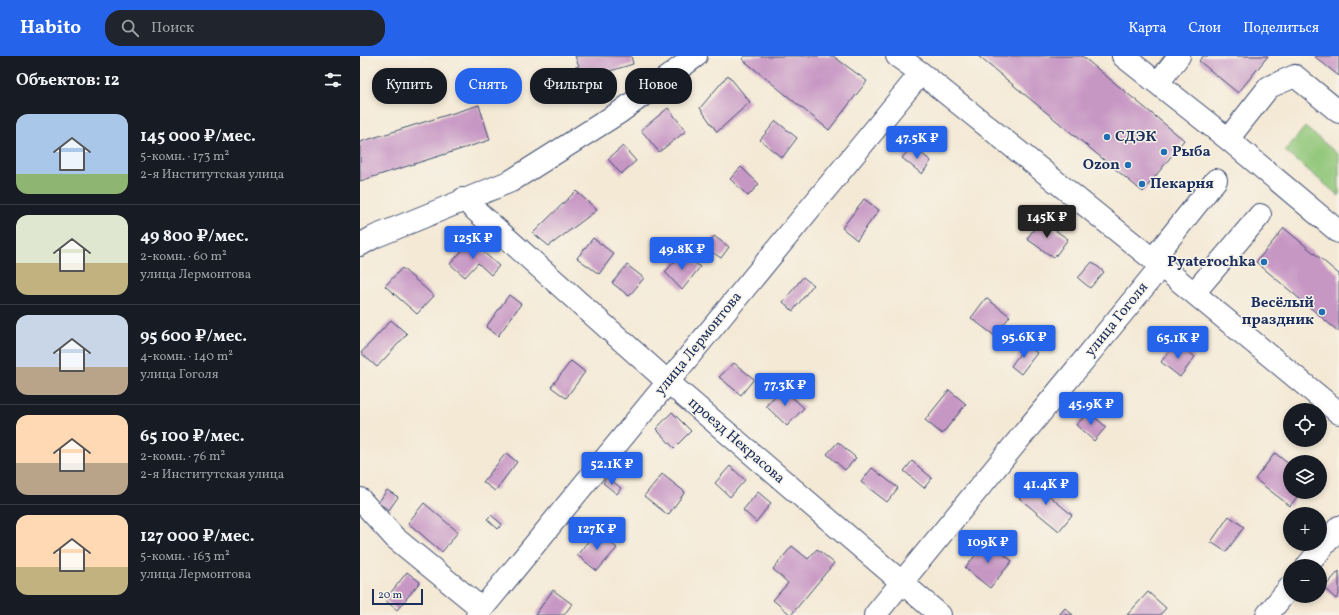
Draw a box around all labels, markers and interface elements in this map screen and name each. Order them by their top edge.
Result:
search box [105,10,385,46]
text: Habito [20,15,81,41]
icon: search [119,17,141,39]
text: Поиск [151,18,194,39]
text: Карта [1128,19,1166,38]
text: Слои [1188,19,1221,38]
text: Поделиться [1243,19,1319,38]
chip: Купить [372,68,447,104]
chip: Снять [455,68,522,104]
chip: Фильтры [530,68,617,104]
chip: Новое [625,68,692,104]
text: Объектов: 12 [16,69,120,92]
icon: filters [322,69,344,91]
text: 145 000 ₽/мес. [140,125,256,148]
pin: 47.5K ₽ [880,126,954,160]
place label: СДЭК [1115,127,1156,148]
icon: home [48,130,96,178]
text: 47.5K ₽ [895,130,939,148]
marker: СДЭК [1102,132,1112,142]
place label: Рыба [1172,142,1211,163]
marker: Рыба [1159,147,1169,157]
text: 5-комн. · 173 m² [140,148,229,166]
place label: Ozon [1083,155,1120,176]
marker: Ozon [1123,160,1133,170]
text: 2-я Институтская улица [140,166,284,184]
place label: Пекарня [1150,174,1214,195]
marker: Пекарня [1137,179,1147,189]
pin: 145K ₽ [1014,205,1080,239]
text: 145K ₽ [1027,209,1067,227]
text: 49 800 ₽/мес. [140,225,249,248]
pin: 125K ₽ [440,226,506,260]
text: 125K ₽ [453,230,493,248]
icon: home [48,231,96,279]
pin: 49.8K ₽ [645,237,719,271]
text: 49.8K ₽ [659,241,705,259]
text: 2-комн. · 60 m² [140,248,227,266]
place label: Pyaterochka [1167,252,1256,273]
marker: Pyaterochka [1259,257,1269,267]
text: улица Лермонтова [140,266,251,284]
street label: улица Гоголя [1080,278,1154,362]
street label: улица Лермонтова [650,288,748,400]
place label: Весёлый праздник [1242,293,1314,331]
marker: Весёлый праздник [1317,307,1327,317]
text: 95 600 ₽/мес. [140,325,247,348]
pin: 95.6K ₽ [987,325,1061,359]
pin: 65.1K ₽ [1141,326,1215,360]
text: 95.6K ₽ [1001,329,1047,347]
text: 65.1K ₽ [1156,330,1200,348]
icon: home [48,331,96,379]
text: 4-комн. · 140 m² [140,348,233,366]
text: улица Гоголя [140,366,218,384]
pin: 77.3K ₽ [748,373,822,407]
text: 77.3K ₽ [764,377,806,395]
pin: 45.9K ₽ [1054,392,1128,426]
street label: проезд Некрасова [683,393,789,489]
text: 45.9K ₽ [1068,396,1114,414]
map controls [1283,403,1327,603]
button: locate [1283,403,1327,447]
text: 65 100 ₽/мес. [140,425,245,448]
icon: home [48,431,96,479]
text: 2-комн. · 76 m² [140,448,225,466]
pin: 52.1K ₽ [575,452,649,486]
button: layers [1283,455,1327,499]
text: 52.1K ₽ [591,456,633,474]
text: 2-я Институтская улица [140,466,284,484]
pin: 41.4K ₽ [1009,472,1083,506]
text: 41.4K ₽ [1023,476,1069,494]
button: + [1283,507,1327,551]
pin: 127K ₽ [564,517,630,551]
text: 127K ₽ [578,521,616,539]
text: 127 000 ₽/мес. [140,525,254,548]
pin: 109K ₽ [955,530,1021,564]
icon: home [48,531,96,579]
text: 109K ₽ [967,534,1009,552]
text: 5-комн. · 163 m² [140,548,230,566]
button: − [1283,559,1327,603]
text: улица Лермонтова [140,566,251,584]
scale bar [372,587,423,606]
text: 20 m [378,588,402,603]

